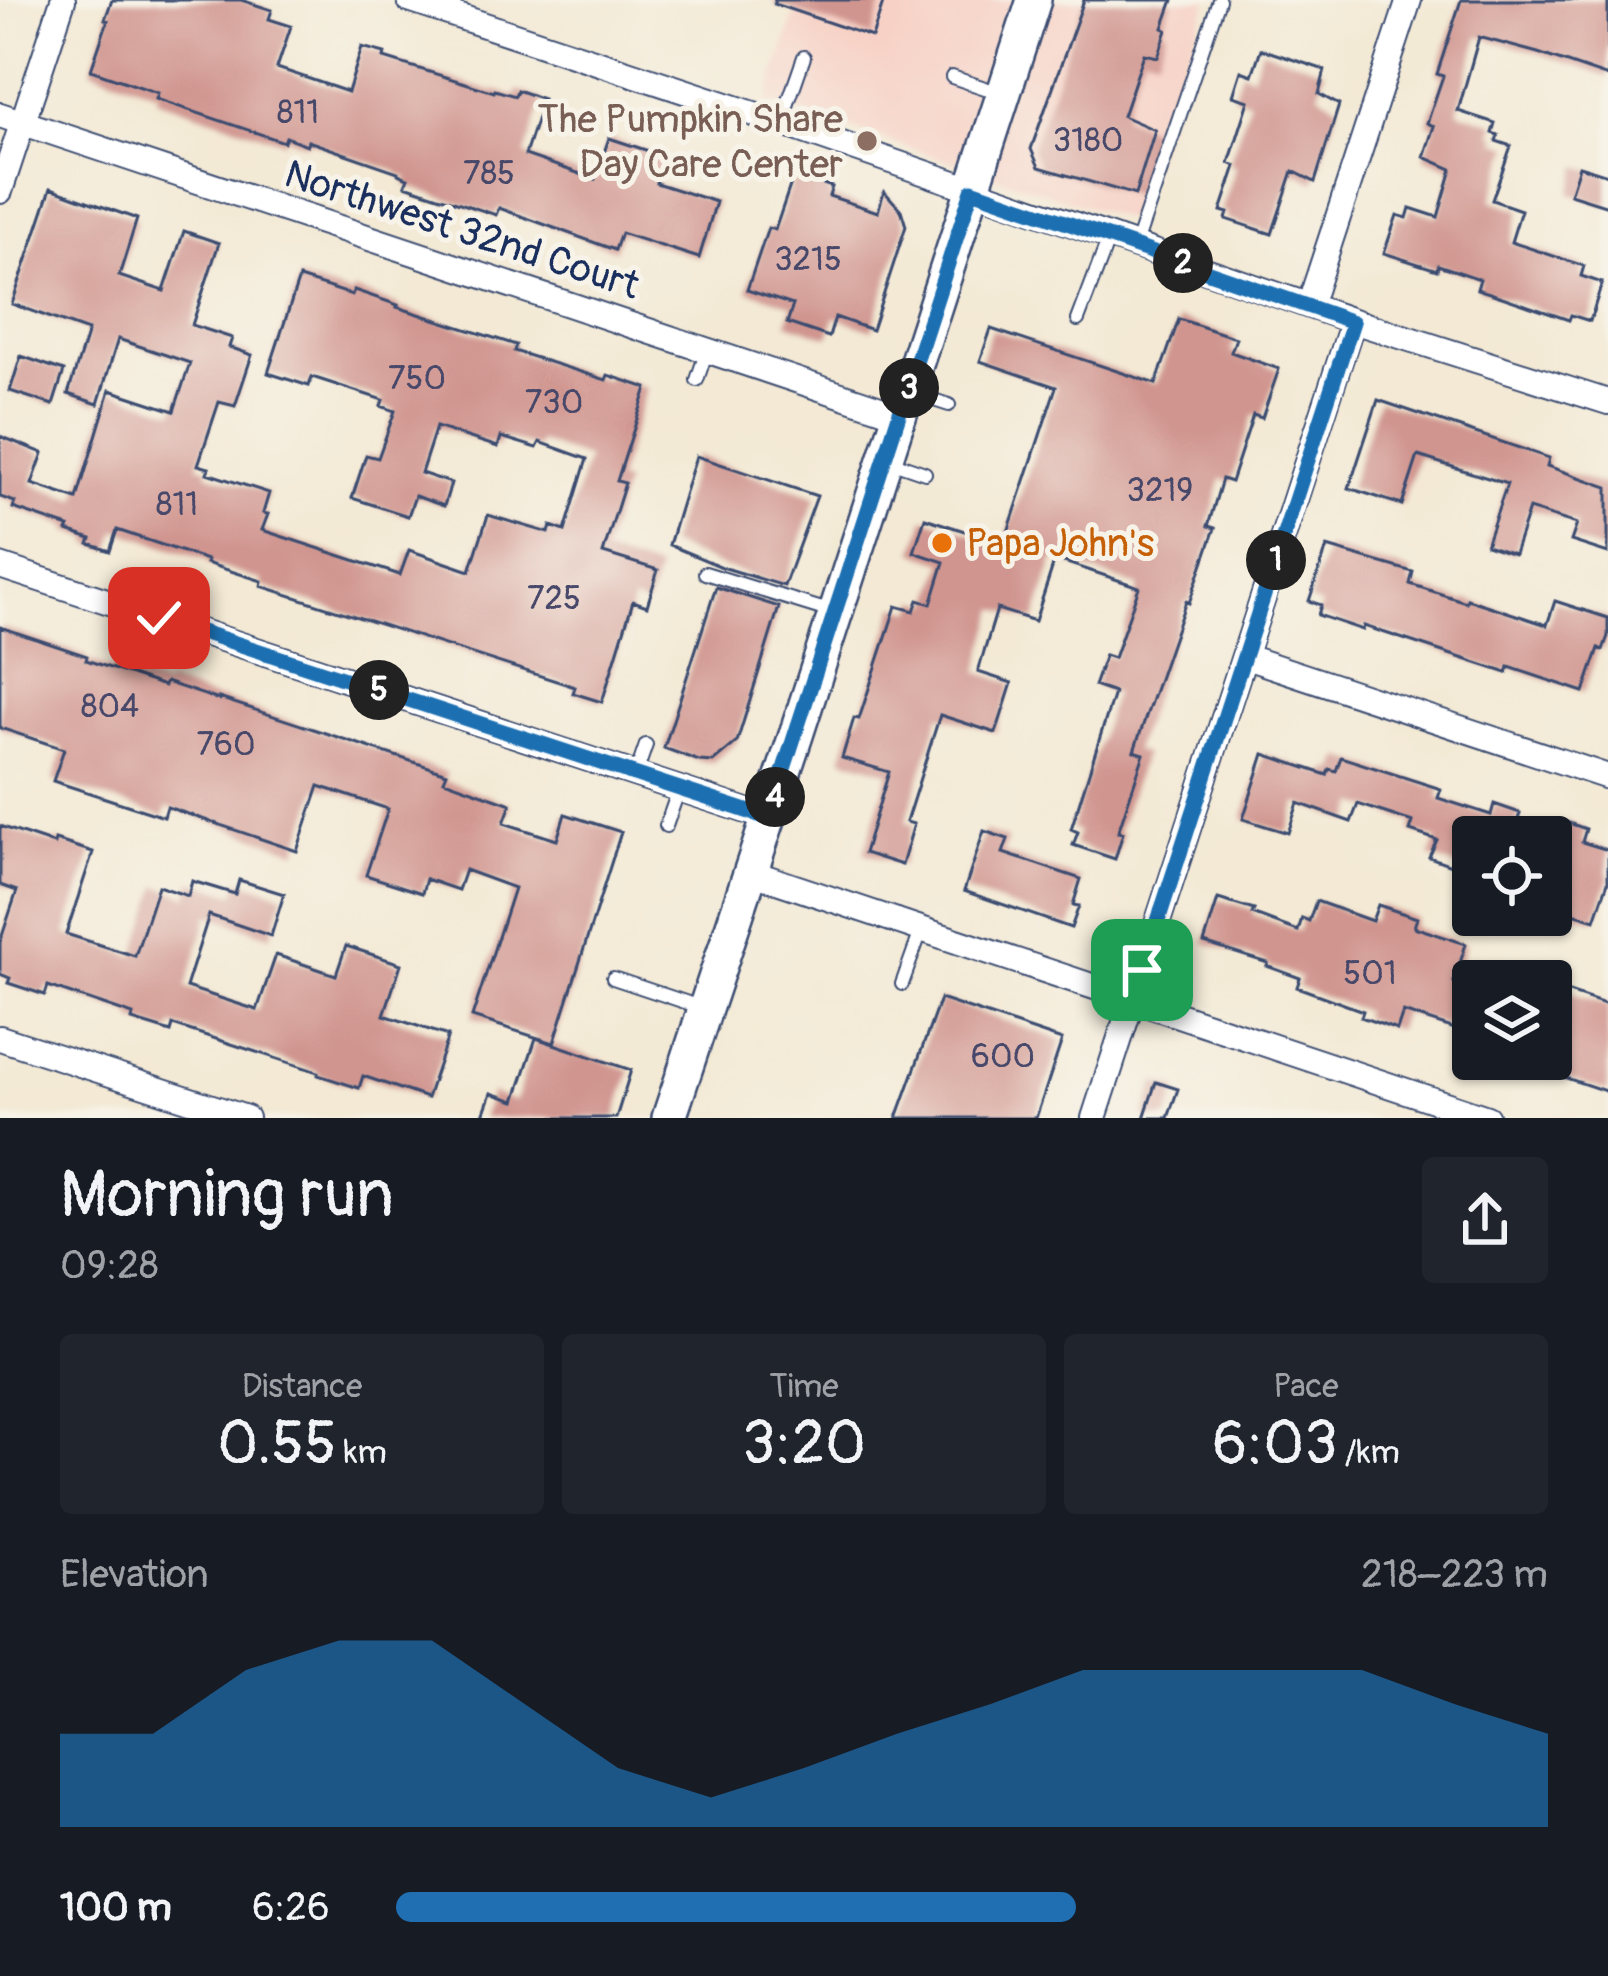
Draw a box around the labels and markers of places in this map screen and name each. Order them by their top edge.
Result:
place label: The Pumpkin Share Day Care Center [537,95,843,189]
marker: The Pumpkin Share Day Care Center [854,128,880,154]
pin: 2 [1153,233,1213,293]
pin: 3 [879,358,939,418]
place label: Papa John's [966,519,1154,568]
marker: Papa John's [929,530,955,556]
pin: 1 [1246,530,1306,590]
pin [108,567,210,669]
pin: 5 [349,660,409,720]
pin: 4 [745,767,805,827]
pin [1091,919,1193,1021]

